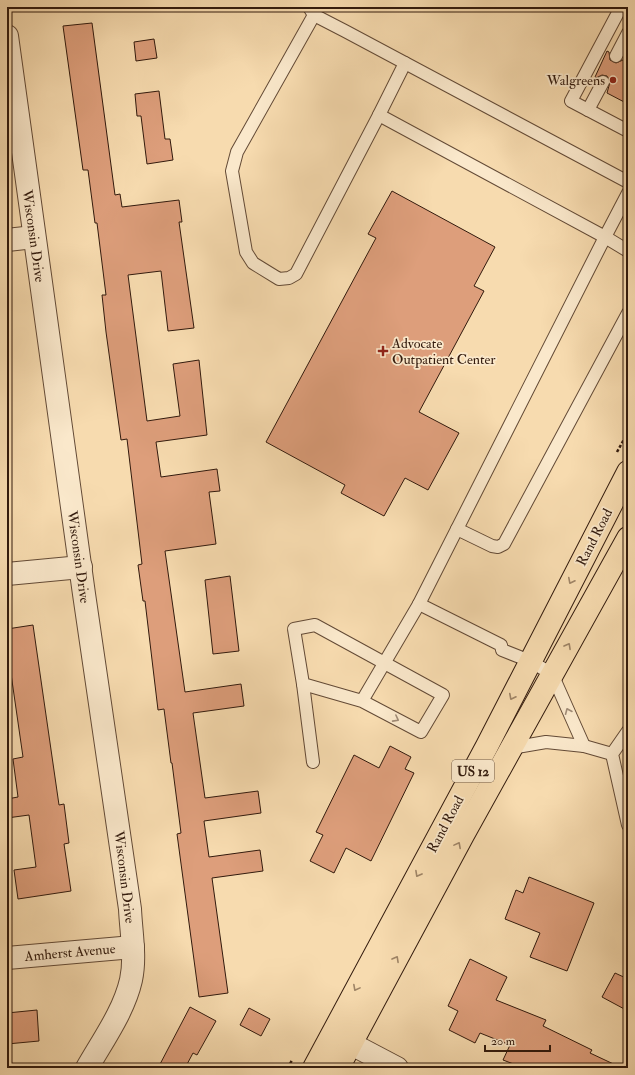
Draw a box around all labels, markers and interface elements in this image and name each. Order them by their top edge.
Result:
place label: Walgreens [546,72,605,89]
marker: Walgreens [608,75,618,85]
street label: Wisconsin Drive [18,188,48,283]
place label: Advocate Outpatient Center [391,335,496,369]
marker: Advocate Outpatient Center [377,345,389,357]
street label: Rand Road [573,506,616,569]
street label: Wisconsin Drive [63,509,93,604]
one-way arrow [568,577,576,585]
one-way arrow [564,643,571,650]
one-way arrow [509,693,517,700]
one-way arrow [565,707,573,715]
one-way arrow [392,714,400,722]
road number: US 12 [452,760,494,782]
street label: Rand Road [423,793,468,856]
street label: Wisconsin Drive [110,829,139,924]
one-way arrow [453,842,460,849]
one-way arrow [416,870,423,877]
street label: Amherst Avenue [23,940,116,965]
one-way arrow [391,956,399,964]
one-way arrow [354,984,361,991]
scale bar [485,1027,550,1053]
text: 20 m [491,1034,516,1049]

